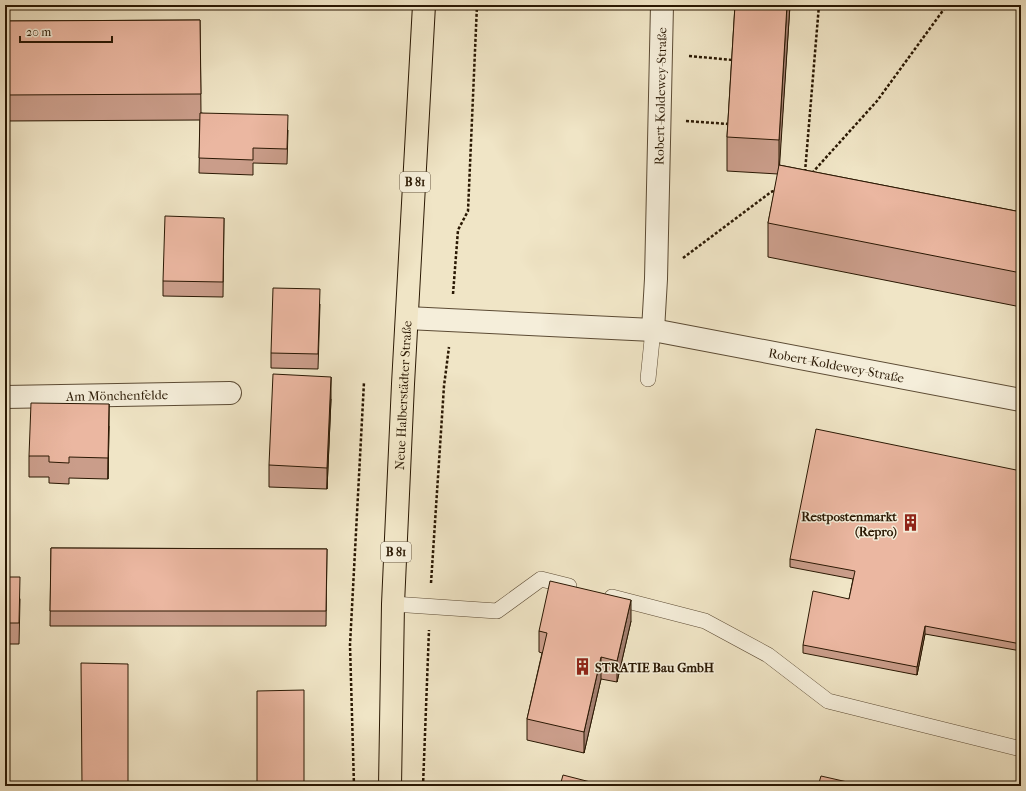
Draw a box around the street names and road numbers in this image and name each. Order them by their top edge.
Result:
street label: Robert-Koldewey-Straße [651,27,670,165]
road number: B 81 [400,172,430,192]
street label: Neue Halberstädter Straße [392,320,415,470]
street label: Robert-Koldewey-Straße [767,345,906,386]
street label: Am Mönchenfelde [65,387,169,404]
road number: B 81 [381,542,411,562]

